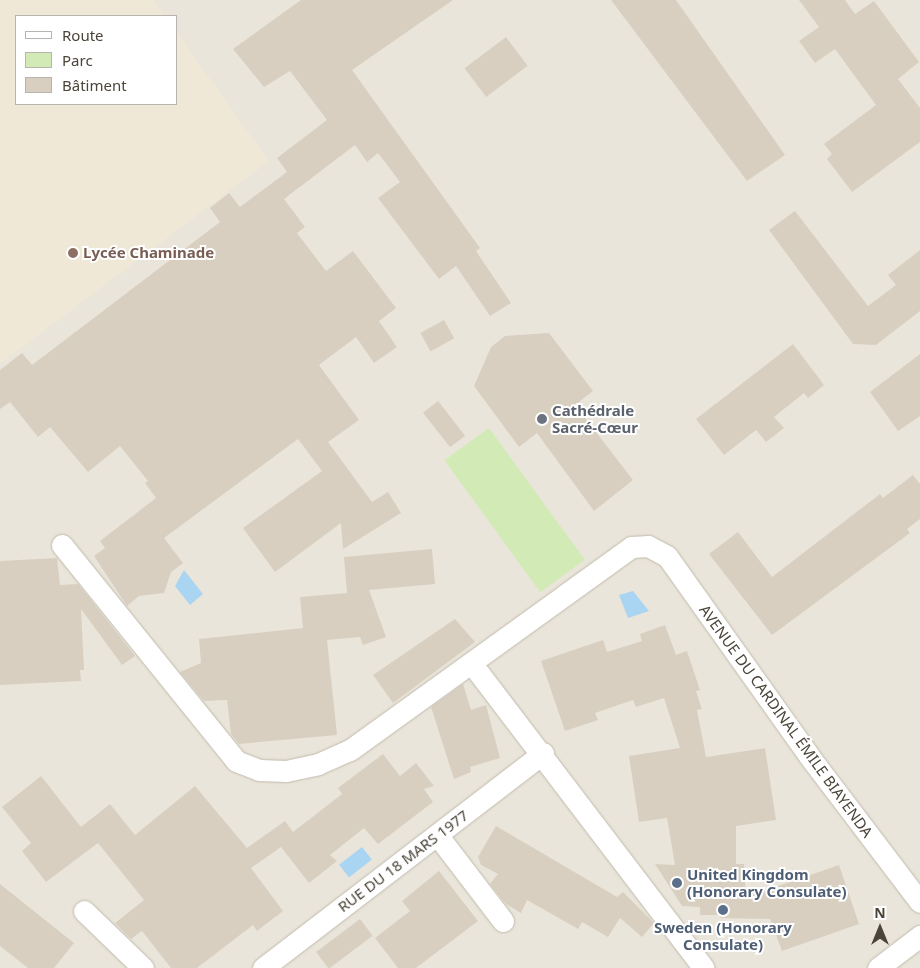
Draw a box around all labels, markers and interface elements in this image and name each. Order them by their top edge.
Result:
legend [15,15,178,105]
text: Route [62,25,104,45]
text: Parc [62,50,93,70]
text: Bâtiment [62,75,127,95]
place label: Lycée Chaminade [83,244,214,262]
marker: Lycée Chaminade [67,247,79,259]
place label: Cathédrale Sacré-Cœur [552,401,638,436]
marker: Cathédrale Sacré-Cœur [536,413,548,425]
street label: AVENUE DU CARDINAL ÉMILE BIAYENDA [696,601,876,841]
street label: RUE DU 18 MARS 1977 [334,806,472,916]
place label: United Kingdom (Honorary Consulate) [687,865,847,900]
marker: United Kingdom (Honorary Consulate) [671,877,683,889]
north arrow [855,903,905,953]
text: N [874,903,886,922]
marker: Sweden (Honorary Consulate) [717,904,729,916]
place label: Sweden (Honorary Consulate) [654,918,792,953]

